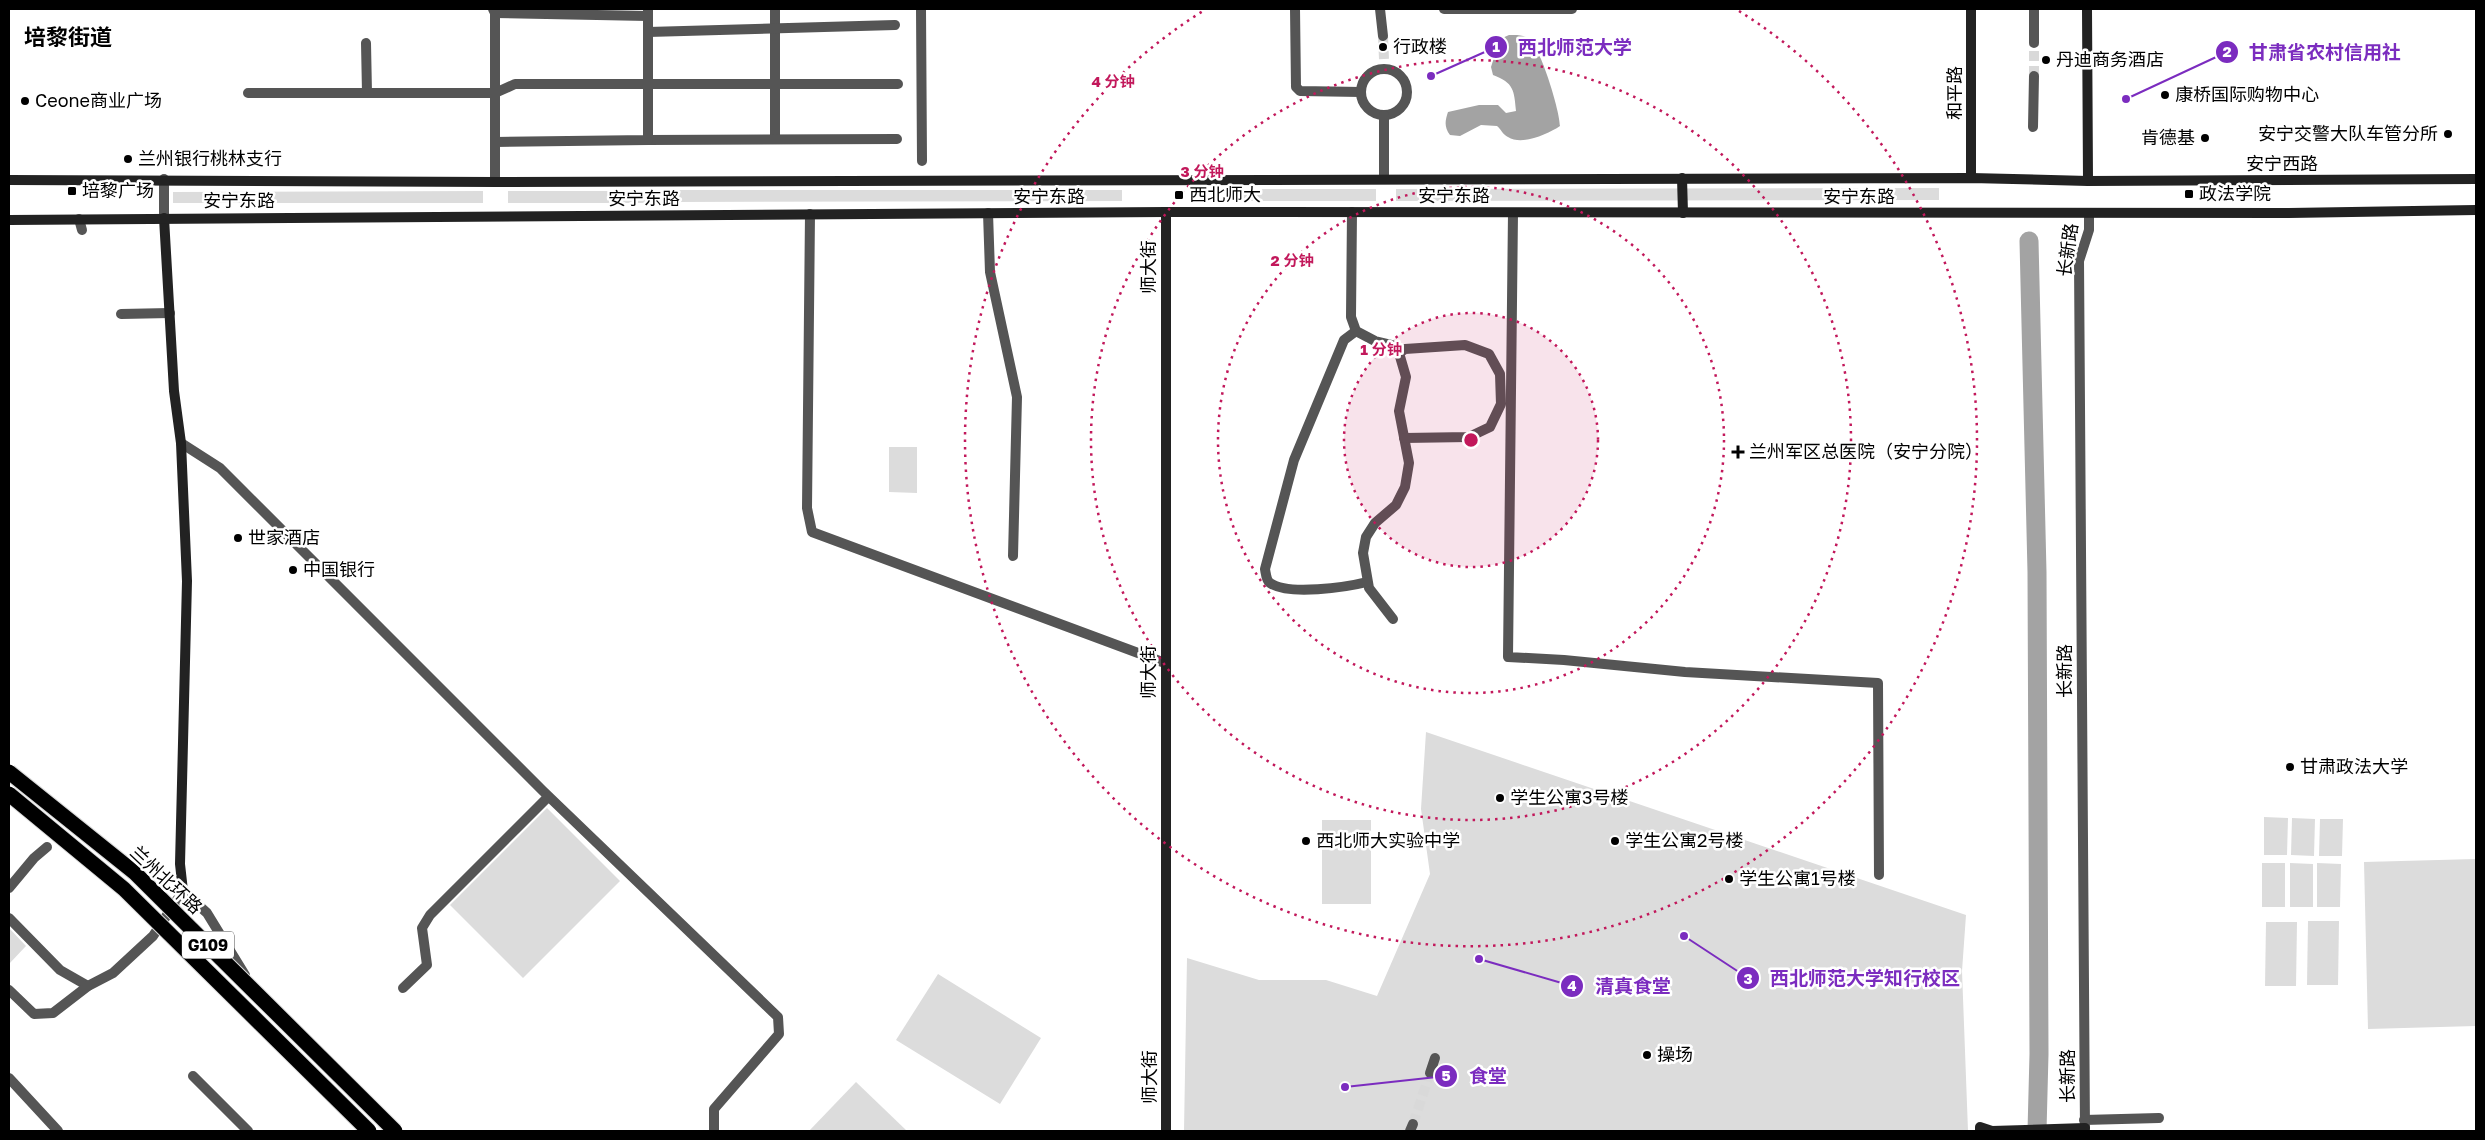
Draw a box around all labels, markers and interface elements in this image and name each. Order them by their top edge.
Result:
district label: 培黎街道 [24,23,112,50]
callout: 西北师范大学 [1483,30,1642,64]
place label: 行政楼 [1393,35,1447,57]
text: 西北师范大学 [1518,35,1632,58]
callout: 甘肃省农村信用社 [2214,35,2411,69]
text: 1 [1492,37,1500,55]
text: 甘肃省农村信用社 [2249,40,2401,63]
marker: 行政楼 [1377,41,1389,53]
text: 2 [2222,42,2232,60]
place label: 丹迪商务酒店 [2056,48,2164,70]
marker: 丹迪商务酒店 [2040,54,2052,66]
street label: 和平路 [1943,66,1965,120]
text: 4 分钟 [1091,72,1135,90]
place label: 康桥国际购物中心 [2175,83,2319,105]
place label: Ceone商业广场 [35,89,162,111]
marker: 康桥国际购物中心 [2159,89,2171,101]
marker: Ceone商业广场 [19,95,31,107]
place label: 安宁交警大队车管分所 [2258,122,2438,144]
place label: 肯德基 [2141,126,2195,148]
marker: 安宁交警大队车管分所 [2442,128,2454,140]
marker: 肯德基 [2199,132,2211,144]
place label: 兰州银行桃林支行 [138,147,282,169]
street label: 安宁西路 [2246,152,2318,174]
marker: 兰州银行桃林支行 [122,153,134,165]
text: 3 分钟 [1181,162,1223,180]
place label: 培黎广场 [82,179,154,201]
place label: 政法学院 [2199,182,2271,204]
place label: 西北师大 [1189,183,1261,205]
street label: 安宁东路 [1418,184,1490,206]
marker: 培黎广场 [66,185,78,197]
street label: 安宁东路 [1013,185,1085,207]
street label: 安宁东路 [1823,185,1895,207]
street label: 安宁东路 [608,187,680,209]
marker: 政法学院 [2183,188,2195,200]
street label: 安宁东路 [203,189,275,211]
marker: 西北师大 [1173,189,1185,201]
street label: 长新路 [2052,222,2082,278]
street label: 师大街 [1137,240,1159,294]
text: 2 分钟 [1271,251,1313,269]
text: 1 分钟 [1360,340,1402,358]
centre of rings [1462,431,1480,449]
place label: 兰州军区总医院（安宁分院） [1749,440,1983,462]
marker: 兰州军区总医院（安宁分院） [1731,445,1745,459]
place label: 世家酒店 [248,526,320,548]
marker: 世家酒店 [232,532,244,544]
place label: 中国银行 [303,558,375,580]
marker: 中国银行 [287,564,299,576]
street label: 长新路 [2053,644,2075,698]
street label: 师大街 [1137,645,1159,699]
place label: 甘肃政法大学 [2300,755,2408,777]
marker: 甘肃政法大学 [2284,761,2296,773]
place label: 学生公寓3号楼 [1510,786,1629,808]
marker: 学生公寓3号楼 [1494,792,1506,804]
place label: 西北师大实验中学 [1316,829,1460,851]
place label: 学生公寓2号楼 [1625,829,1743,851]
marker: 西北师大实验中学 [1300,835,1312,847]
marker: 学生公寓2号楼 [1609,835,1621,847]
street label: 兰州北环路 [126,841,207,918]
place label: 学生公寓1号楼 [1739,867,1856,889]
marker: 学生公寓1号楼 [1723,873,1735,885]
road number: G109 [182,932,234,958]
callout: 西北师范大学知行校区 [1735,961,1970,995]
text: 西北师范大学知行校区 [1770,966,1960,989]
callout: 清真食堂 [1560,969,1681,1003]
text: 3 [1743,969,1753,987]
text: 清真食堂 [1595,974,1671,997]
text: 4 [1567,976,1577,994]
place label: 操场 [1657,1043,1693,1065]
marker: 操场 [1641,1049,1653,1061]
street label: 长新路 [2056,1049,2078,1103]
street label: 师大街 [1138,1050,1160,1104]
callout: 食堂 [1434,1059,1517,1093]
text: 食堂 [1469,1064,1507,1087]
text: 5 [1441,1066,1451,1084]

